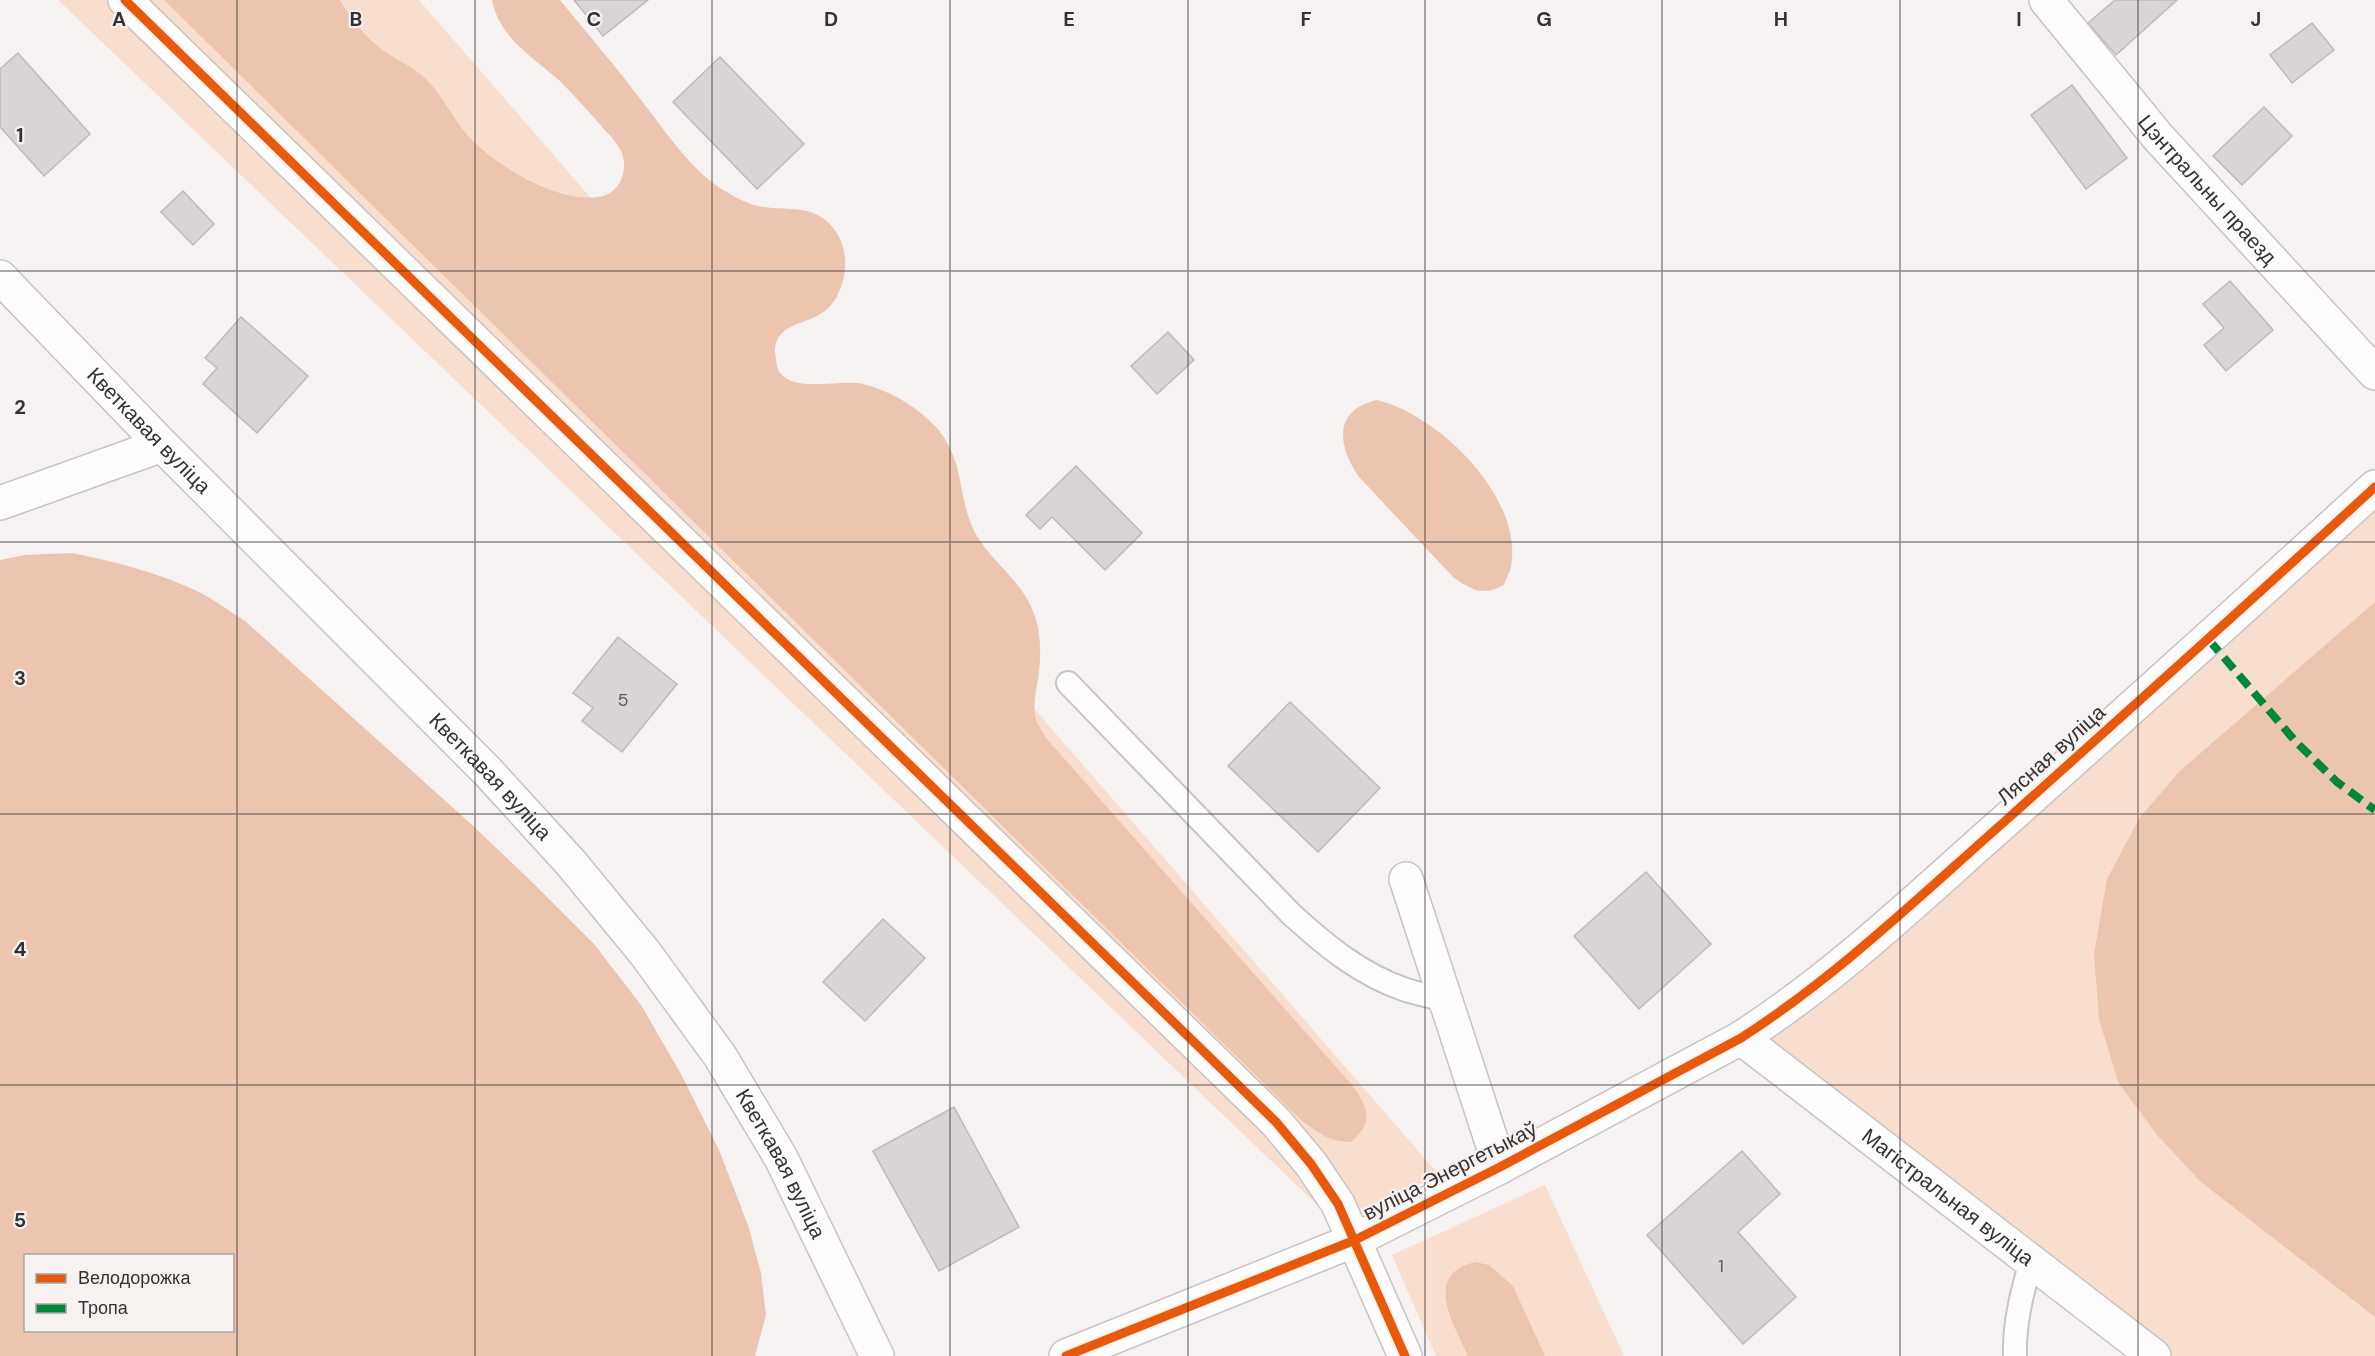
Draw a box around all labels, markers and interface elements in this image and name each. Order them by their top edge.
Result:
text: A [112,6,126,32]
text: B [350,6,362,32]
text: C [587,6,601,32]
text: D [824,6,838,32]
text: E [1063,6,1075,32]
text: F [1300,6,1312,32]
text: G [1536,6,1552,32]
text: H [1774,6,1788,32]
text: I [2016,6,2022,32]
text: J [2251,6,2261,32]
street label: Цэнтральны праезд [2131,109,2283,271]
text: 1 [16,122,24,148]
street label: Кветкавая вуліца [81,362,217,500]
text: 2 [14,394,26,420]
text: 3 [14,665,26,691]
house number: 5 [618,688,628,712]
street label: Лясная вуліца [1991,698,2112,811]
street label: Кветкавая вуліца [423,707,558,847]
text: 4 [14,936,27,962]
street label: Кветкавая вуліца [729,1084,832,1244]
street label: вуліца Энергетыкаў [1358,1115,1542,1227]
street label: Магістральная вуліца [1856,1122,2040,1273]
text: 5 [14,1207,26,1233]
legend [24,1254,234,1332]
house number: 1 [1718,1254,1724,1278]
text: Велодорожка [78,1266,191,1290]
text: Тропа [78,1296,129,1320]

